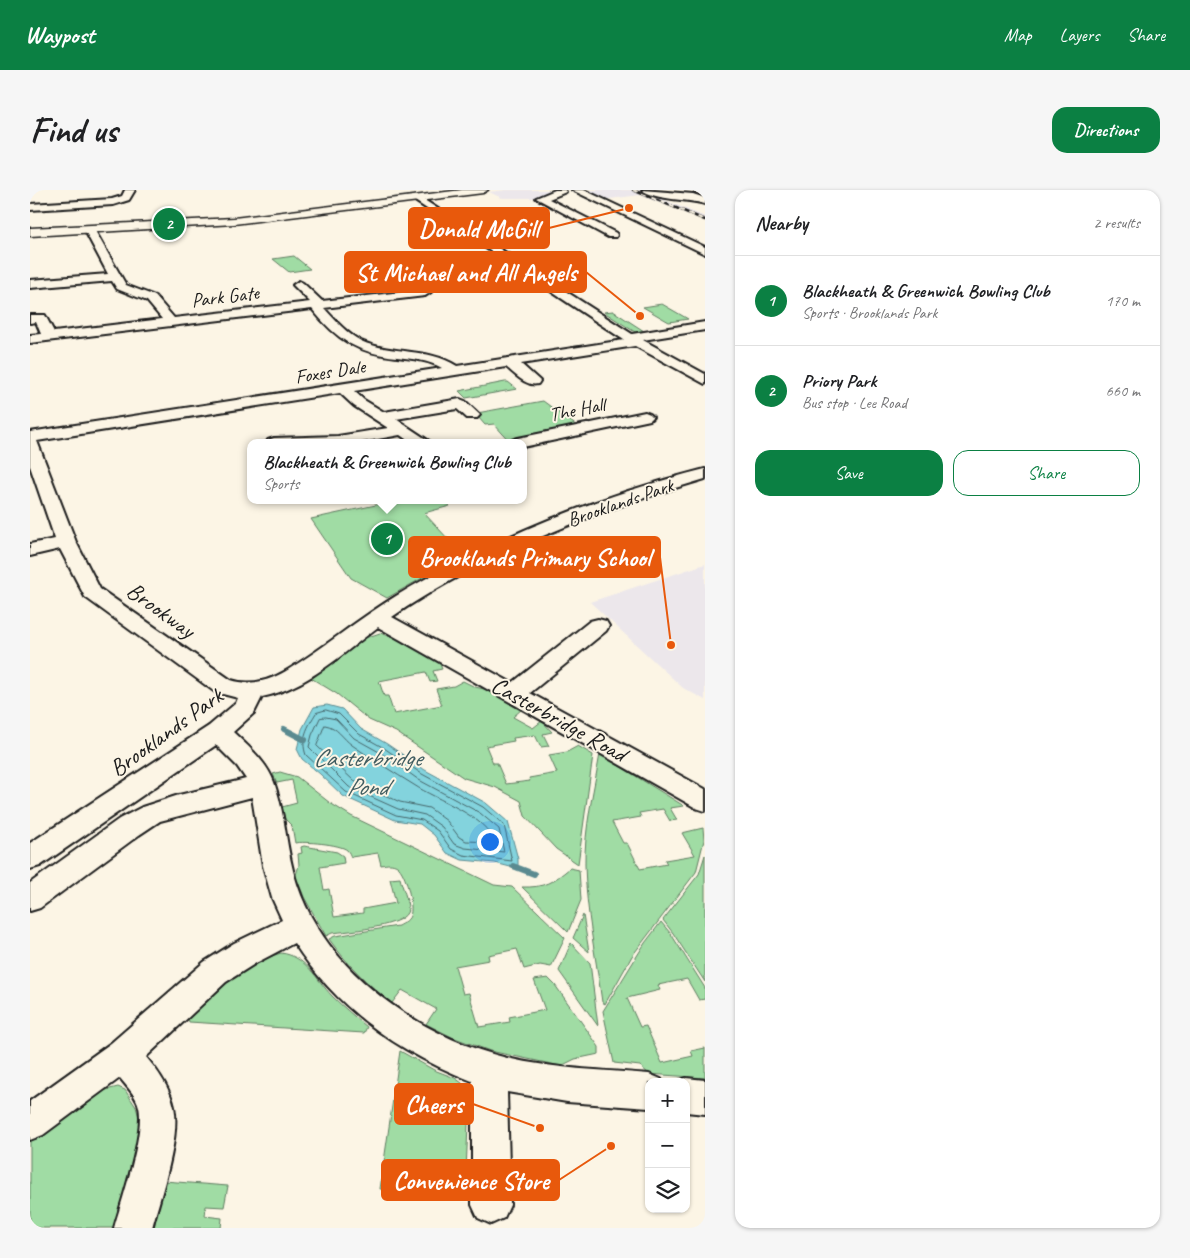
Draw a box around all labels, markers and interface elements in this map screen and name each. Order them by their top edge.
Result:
text: Waypost [25,20,95,50]
text: Map [1004,24,1032,46]
text: Layers [1060,24,1099,46]
text: Share [1127,24,1165,46]
button: Directions [1052,107,1160,153]
text: Find us [30,108,117,153]
pin: 2 [153,205,185,243]
callout: Donald McGill [409,208,549,248]
text: Nearby [755,210,808,236]
text: Donald McGill [419,213,544,245]
text: 2 results [1093,213,1140,233]
callout: St Michael and All Angels [345,252,586,292]
text: St Michael and All Angels [355,257,579,289]
text: Blackheath & Greenwich Bowling Club [802,279,1050,303]
street label: Park Gate [190,280,262,313]
text: 1 [767,291,775,311]
text: 170 m [1106,291,1140,311]
text: Sports · Brooklands Park [802,303,937,323]
street label: Foxes Dale [293,353,368,389]
text: Priory Park [802,369,876,393]
text: 2 [767,381,775,401]
text: 660 m [1106,381,1140,401]
street label: The Hall [547,391,611,427]
text: Bus stop · Lee Road [802,393,907,413]
popup [247,439,527,504]
text: Blackheath & Greenwich Bowling Club [263,450,511,474]
button: Save [755,450,943,496]
button: Share [953,450,1140,496]
street label: Brooklands Park [564,472,678,532]
text: Sports [263,474,299,494]
pin: 1 [371,520,403,558]
callout: Brooklands Primary School [409,537,660,577]
text: Brooklands Primary School [419,542,655,574]
street label: Brookway [121,575,203,646]
street label: Casterbridge Road [486,670,635,770]
street label: Brooklands Park [103,679,230,783]
water label: Casterbridge Pond [313,742,425,803]
your location [477,829,503,855]
map controls [645,1078,690,1213]
button: + [645,1078,690,1123]
callout: Cheers [395,1084,473,1124]
text: Cheers [405,1089,465,1121]
button: − [645,1123,690,1168]
callout: Convenience Store [382,1160,559,1200]
text: Convenience Store [393,1165,552,1197]
button: layers [645,1168,690,1213]

